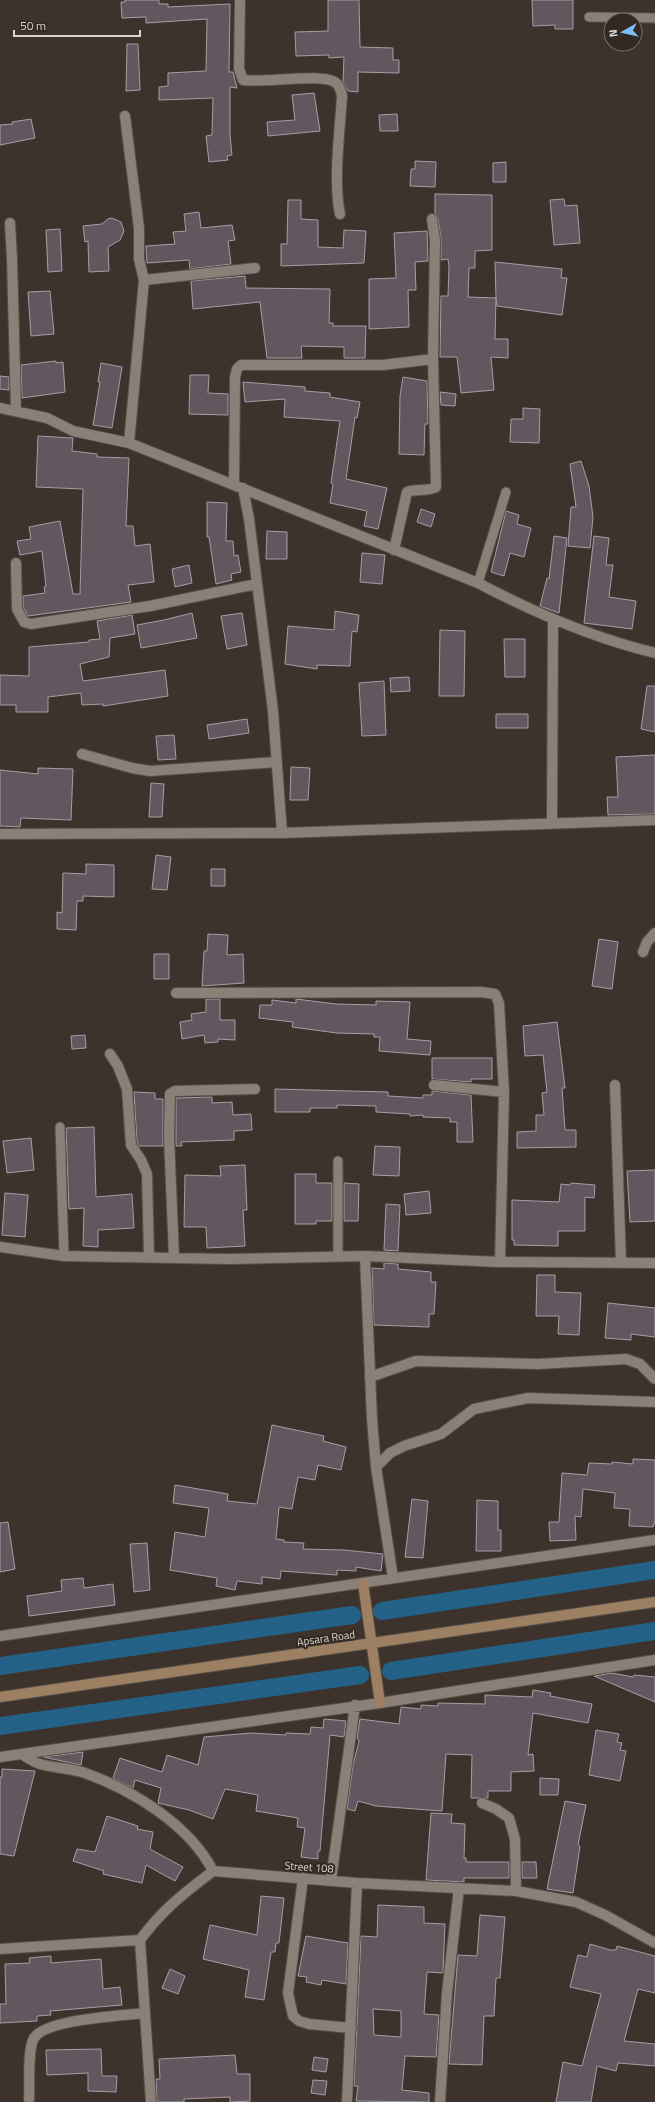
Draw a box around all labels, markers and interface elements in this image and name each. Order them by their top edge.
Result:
scale bar [14,12,140,38]
north arrow [603,12,643,52]
text: 50 m [20,16,46,35]
text: N [605,29,622,38]
street label: Apsara Road [296,1626,356,1650]
street label: Street 108 [284,1857,334,1877]

